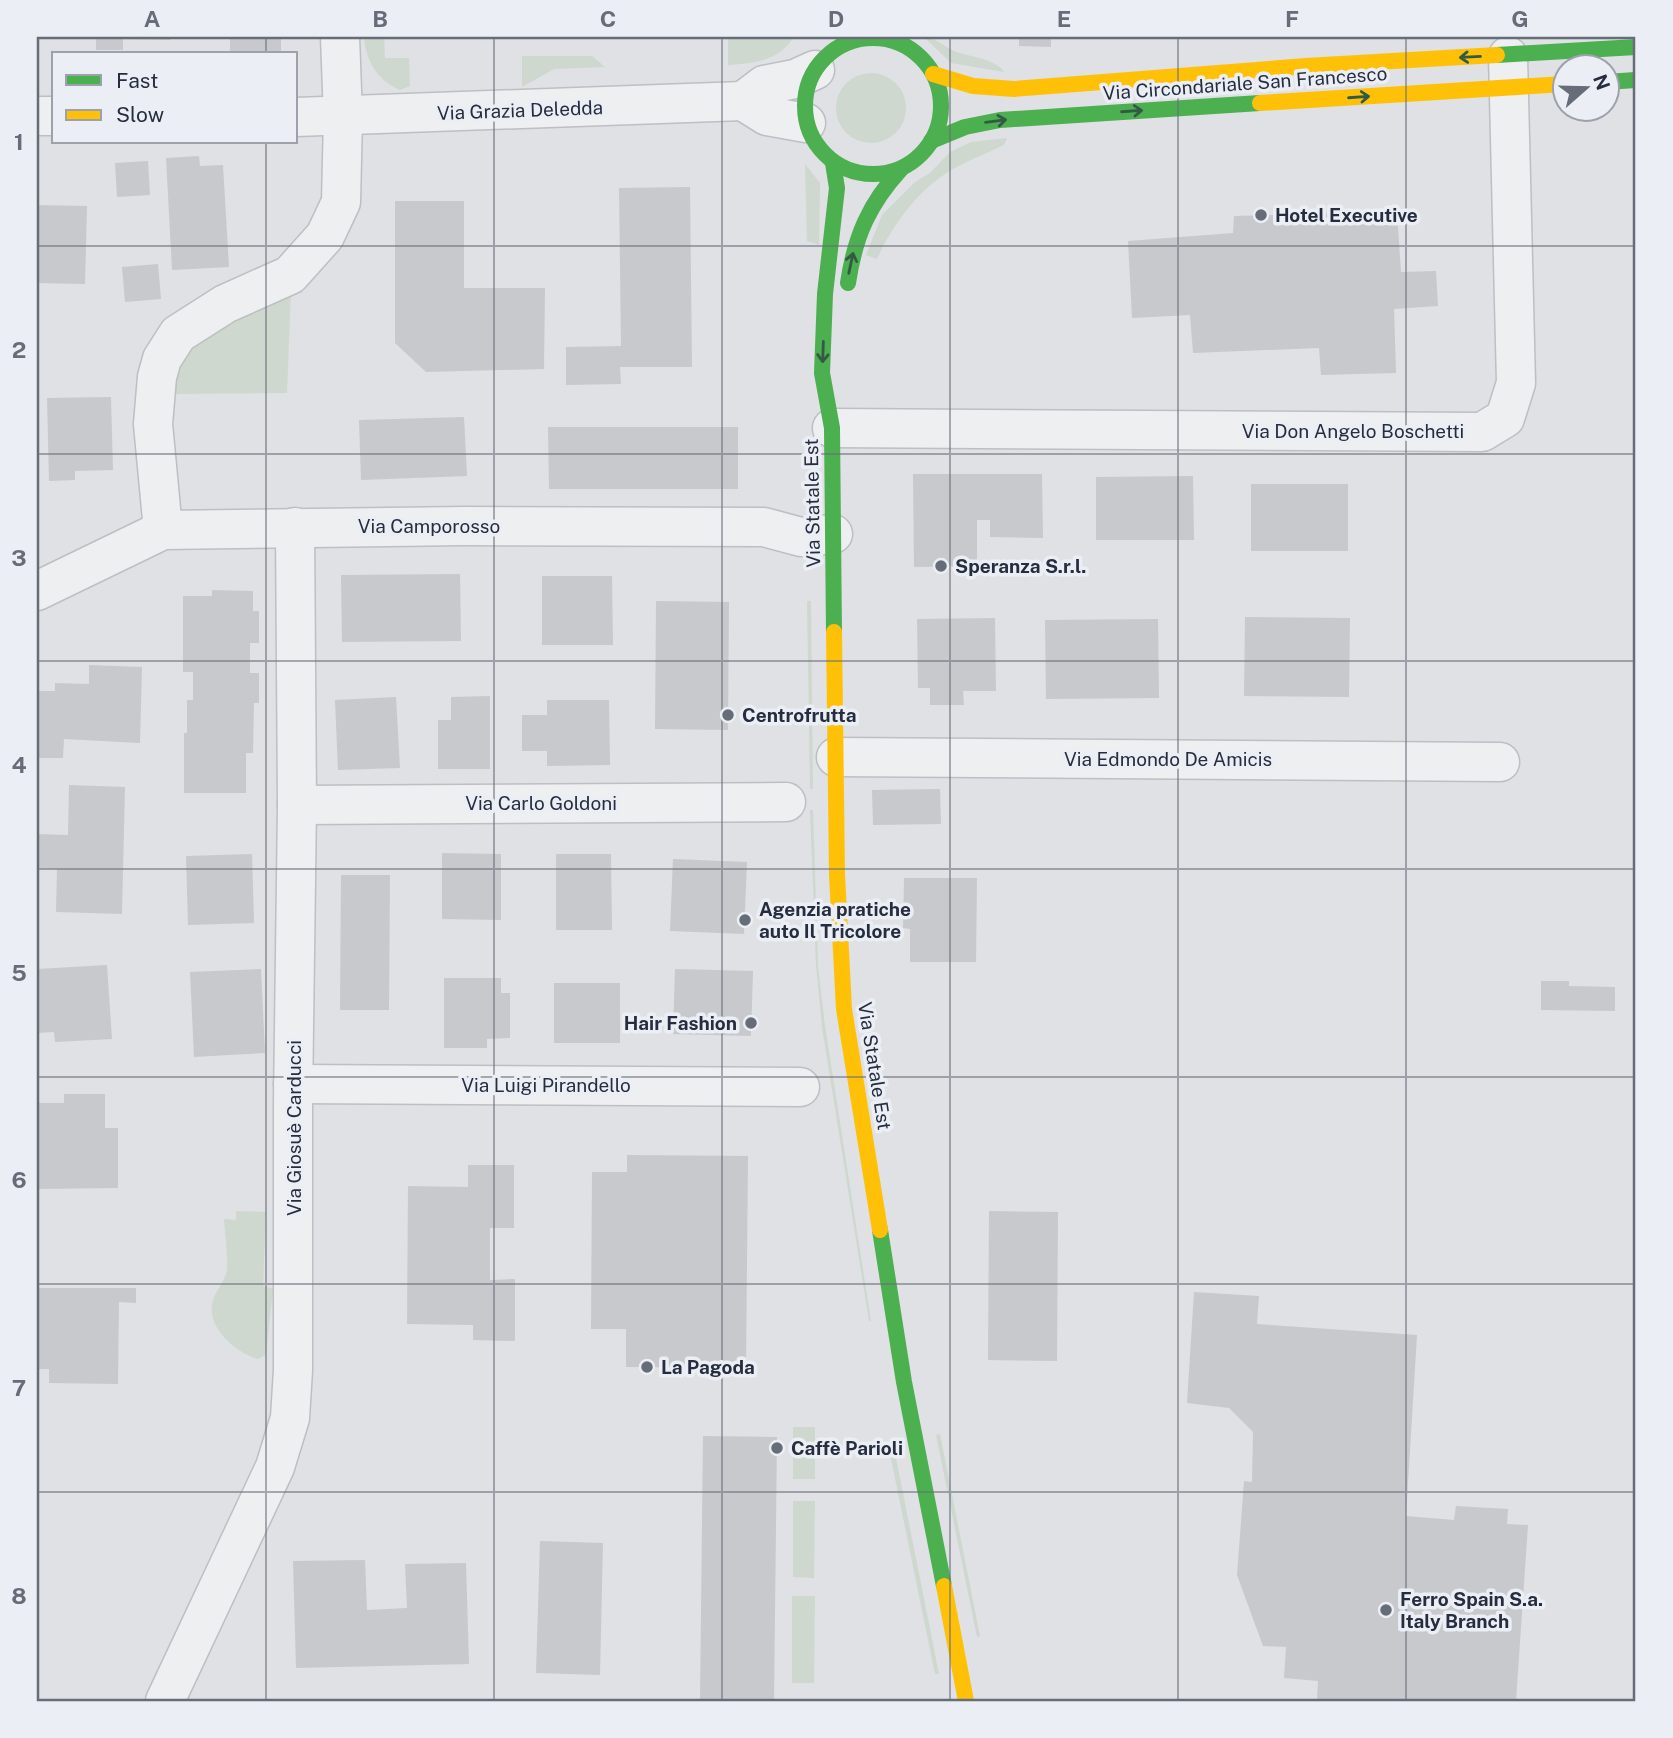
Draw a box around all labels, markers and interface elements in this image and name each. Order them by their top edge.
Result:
text: A [144,5,161,32]
text: B [372,5,388,32]
text: C [600,5,616,32]
text: D [828,5,844,32]
text: E [1057,5,1071,32]
text: F [1285,5,1299,32]
text: G [1511,5,1529,32]
one-way arrow [1460,51,1482,64]
legend [52,52,298,144]
north arrow [1550,52,1620,122]
street label: Via Circondariale San Francesco [1102,62,1388,104]
text: Fast [116,68,158,93]
text: N [1589,71,1615,93]
one-way arrow [1347,90,1370,103]
street label: Via Grazia Deledda [437,96,603,124]
text: Slow [116,102,164,127]
one-way arrow [1120,105,1143,118]
one-way arrow [984,115,1006,128]
text: 1 [14,128,24,155]
place label: Hotel Executive [1275,204,1418,226]
marker: Hotel Executive [1253,207,1269,223]
one-way arrow [845,252,859,275]
text: 2 [12,336,26,363]
one-way arrow [816,341,829,364]
street label: Via Don Angelo Boschetti [1242,420,1464,442]
street label: Via Statale Est [800,438,824,568]
street label: Via Camporosso [358,515,500,537]
text: 3 [11,544,27,571]
place label: Speranza S.r.l. [955,555,1087,577]
marker: Speranza S.r.l. [933,558,949,574]
place label: Centrofrutta [742,704,857,726]
marker: Centrofrutta [720,707,736,723]
street label: Via Edmondo De Amicis [1064,748,1272,770]
text: 4 [11,751,27,778]
street label: Via Carlo Goldoni [465,792,617,814]
place label: Agenzia pratiche auto Il Tricolore [759,898,911,942]
marker: Agenzia pratiche auto Il Tricolore [737,912,753,928]
text: 5 [11,959,27,986]
street label: Via Statale Est [854,1000,896,1132]
place label: Hair Fashion [624,1012,737,1034]
marker: Hair Fashion [743,1015,759,1031]
street label: Via Giosuè Carducci [283,1040,305,1216]
street label: Via Luigi Pirandello [461,1074,631,1096]
text: 6 [11,1166,27,1193]
place label: La Pagoda [661,1356,755,1378]
marker: La Pagoda [639,1359,655,1375]
text: 7 [12,1374,26,1401]
place label: Caffè Parioli [791,1437,903,1459]
marker: Caffè Parioli [769,1440,785,1456]
text: 8 [11,1582,27,1609]
place label: Ferro Spain S.a. Italy Branch [1400,1588,1543,1632]
marker: Ferro Spain S.a. Italy Branch [1378,1602,1394,1618]

